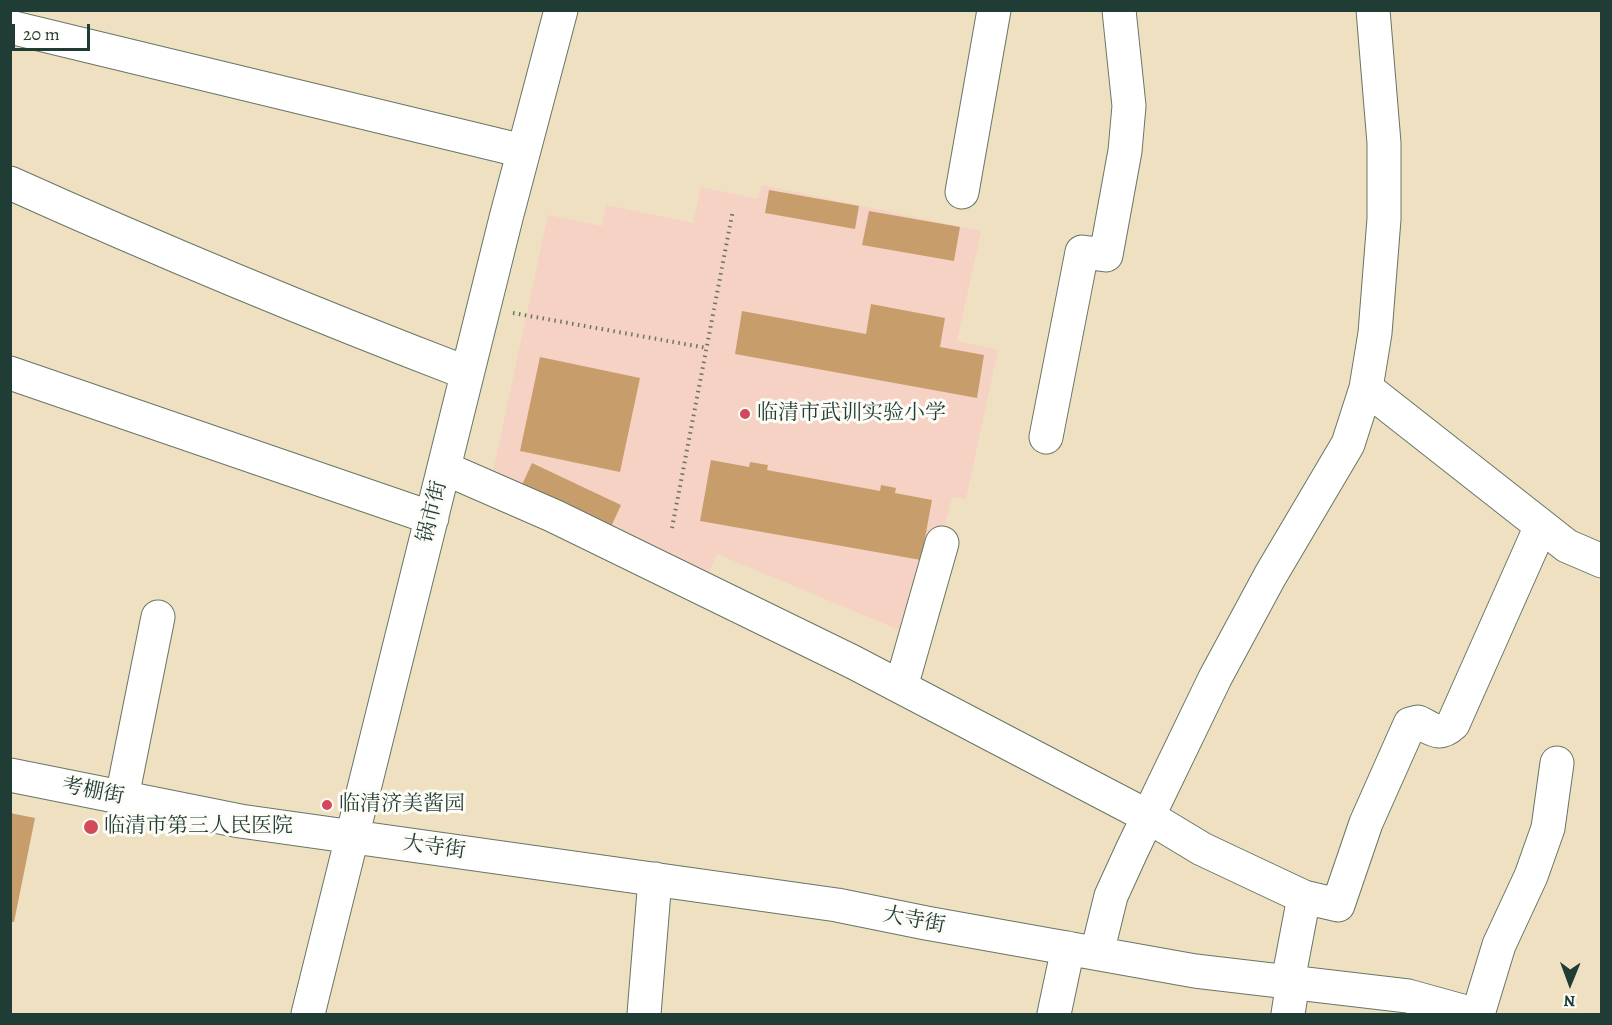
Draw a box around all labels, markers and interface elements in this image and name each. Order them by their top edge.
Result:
scale bar [15,12,93,50]
text: 20 m [23,22,60,46]
place label: 临清市武训实验小学 [757,401,946,427]
marker: 临清市武训实验小学 [738,407,752,421]
street label: 锅市街 [413,478,453,546]
street label: 考棚街 [60,774,126,810]
place label: 临清济美酱园 [339,792,465,818]
marker: 临清济美酱园 [320,798,334,812]
place label: 临清市第三人民医院 [104,814,293,840]
marker: 临清市第三人民医院 [82,818,100,836]
street label: 大寺街 [401,831,467,865]
street label: 大寺街 [881,903,947,939]
north arrow [1540,953,1600,1013]
text: N [1564,990,1576,1012]

